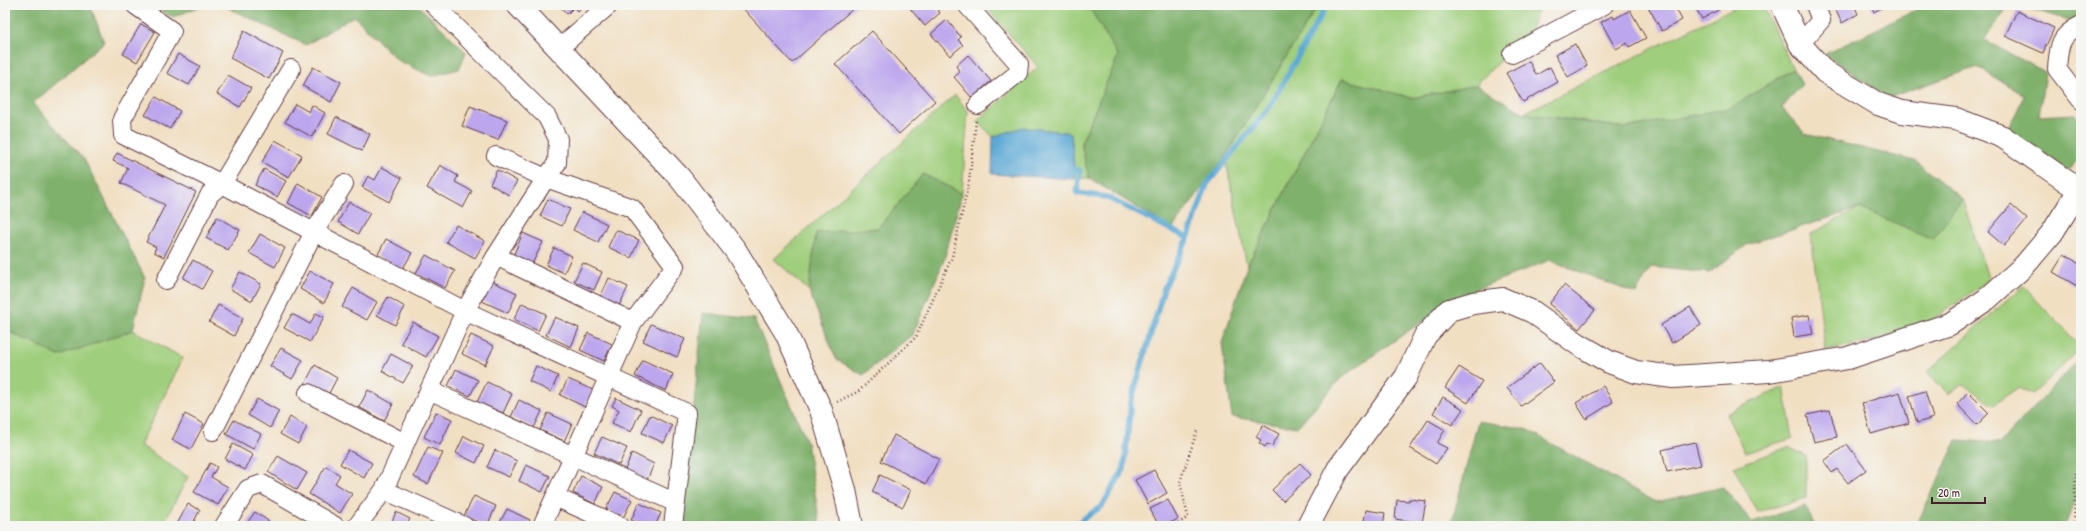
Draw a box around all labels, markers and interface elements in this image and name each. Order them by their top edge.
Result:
scale bar [1932,479,1985,505]
text: 20 m [1938,484,1960,501]

